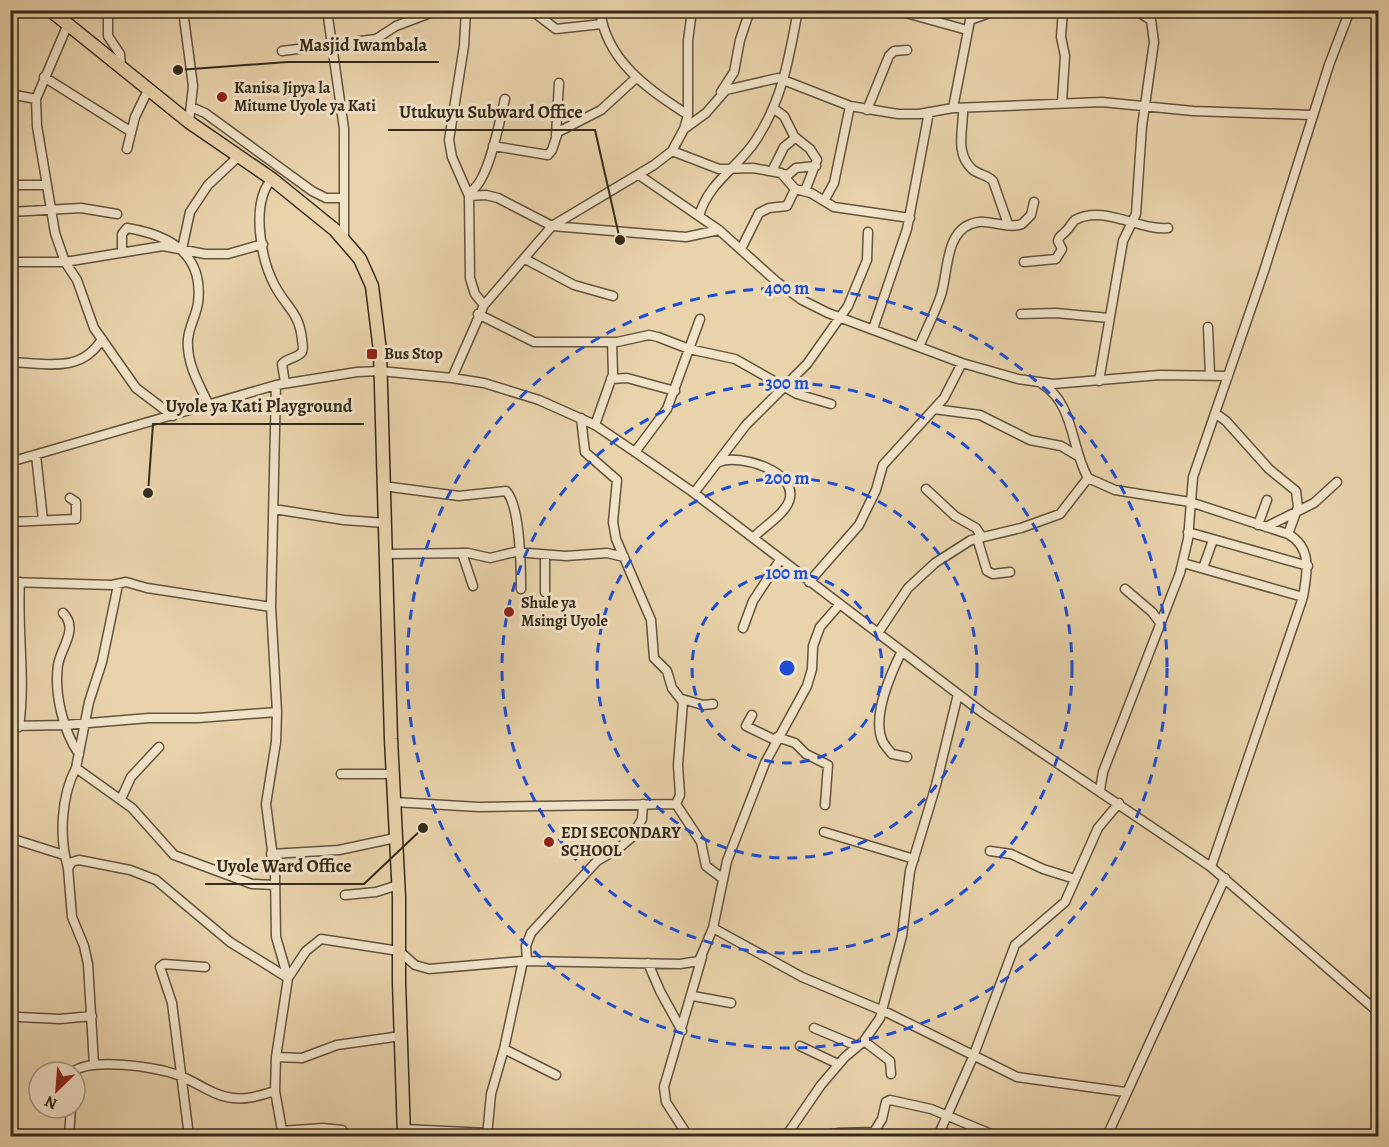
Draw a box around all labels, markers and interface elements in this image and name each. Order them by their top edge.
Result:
callout: Masjid Iwambala [287,26,439,62]
text: Masjid Iwambala [299,33,427,57]
place label: Kanisa Jipya la Mitume Uyole ya Kati [234,77,376,117]
marker: Kanisa Jipya la Mitume Uyole ya Kati [215,90,229,104]
callout: Utukuyu Subward Office [388,94,595,130]
text: Utukuyu Subward Office [399,100,583,124]
text: 400 m [765,276,809,300]
place label: Bus Stop [384,343,443,365]
marker: Bus Stop [365,347,379,361]
text: 300 m [765,371,809,395]
callout: Uyole ya Kati Playground [153,388,364,424]
text: Uyole ya Kati Playground [166,394,353,418]
text: 200 m [764,466,810,490]
text: 100 m [766,561,808,585]
place label: Shule ya Msingi Uyole [521,592,608,632]
marker: Shule ya Msingi Uyole [502,605,516,619]
centre of rings [777,658,797,678]
place label: EDI SECONDARY SCHOOL [561,822,681,862]
marker: EDI SECONDARY SCHOOL [542,835,556,849]
callout: Uyole Ward Office [205,848,364,884]
text: Uyole Ward Office [216,854,352,878]
north arrow [27,1060,87,1120]
text: N [41,1090,61,1115]

